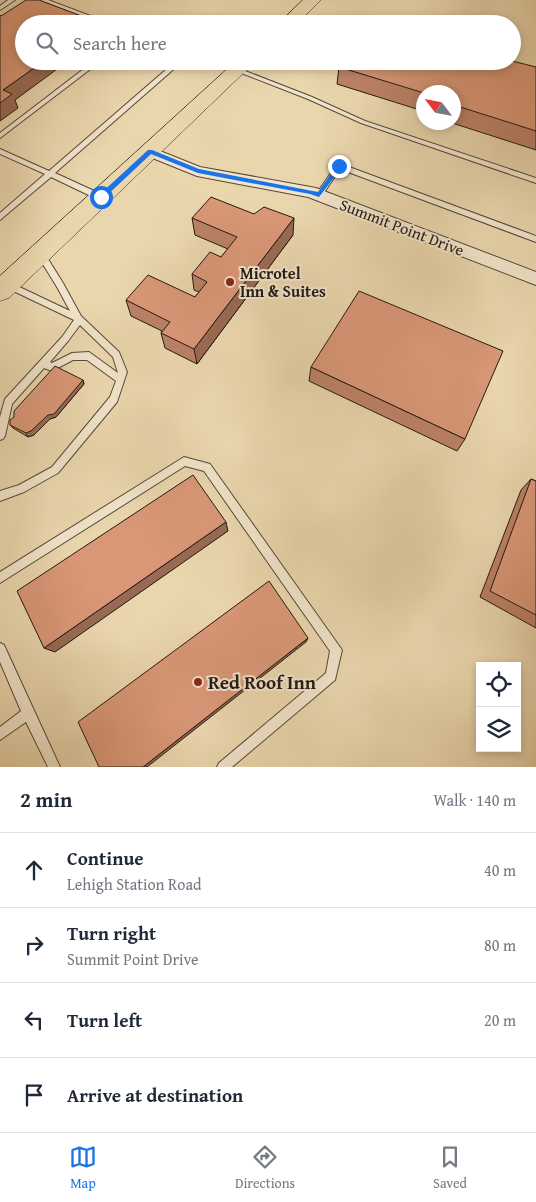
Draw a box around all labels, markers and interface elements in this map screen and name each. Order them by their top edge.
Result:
search box [15,15,521,70]
icon: search [33,29,61,57]
text: Search here [73,29,167,57]
north arrow [416,85,461,130]
route end [328,155,351,178]
route start [90,186,113,209]
street label: Summit Point Drive [336,192,468,262]
place label: Microtel Inn & Suites [240,261,326,303]
marker: Microtel Inn & Suites [224,276,236,288]
map controls [476,662,521,752]
button: locate [476,662,521,707]
place label: Red Roof Inn [208,668,317,696]
marker: Red Roof Inn [192,676,204,688]
button: layers [476,707,521,752]
text: 2 min [20,784,72,815]
text: Walk · 140 m [433,788,516,812]
text: Continue [67,844,144,872]
icon: ahead [20,856,48,884]
text: 40 m [484,858,516,882]
text: Lehigh Station Road [67,872,202,896]
text: Turn right [67,919,156,947]
icon: right [20,931,48,959]
text: 80 m [484,933,516,957]
text: Summit Point Drive [67,947,199,971]
icon: left [20,1006,48,1034]
text: Turn left [67,1006,142,1034]
text: 20 m [484,1008,516,1032]
icon: arrive [20,1081,48,1109]
text: Arrive at destination [67,1081,243,1109]
tab: Map [69,1143,97,1193]
tab: Directions [235,1143,295,1193]
tab: Saved [433,1143,467,1193]

